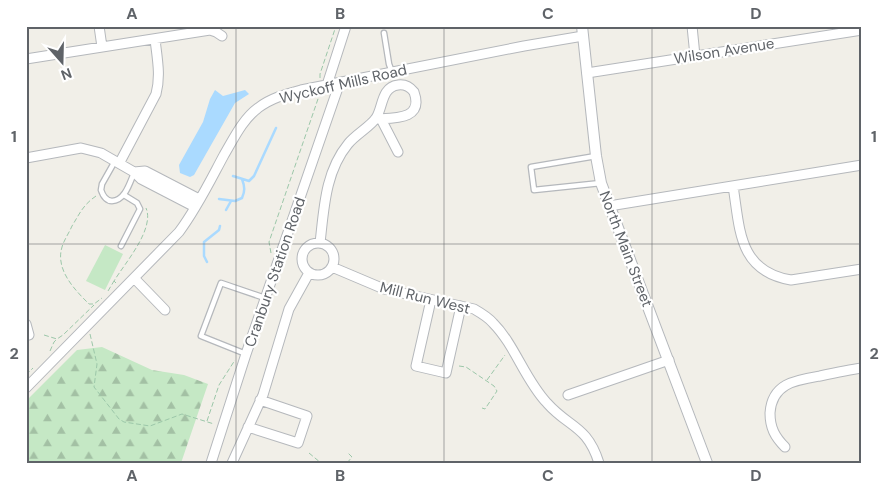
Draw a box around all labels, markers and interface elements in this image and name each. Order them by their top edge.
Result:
text: A [126,3,138,24]
text: B [335,3,345,24]
text: C [542,3,554,24]
text: D [750,3,762,24]
street label: Wilson Avenue [672,33,776,69]
north arrow [38,38,88,88]
street label: Wyckoff Mills Road [277,60,409,108]
text: N [59,64,74,84]
text: 1 [11,126,17,147]
text: 1 [871,126,877,147]
street label: North Main Street [595,188,657,310]
street label: Cranbury Station Road [240,194,310,350]
street label: Mill Run West [378,277,472,319]
text: 2 [9,343,19,364]
text: 2 [869,343,879,364]
text: A [126,465,138,486]
text: B [335,465,345,486]
text: C [542,465,554,486]
text: D [750,465,762,486]

